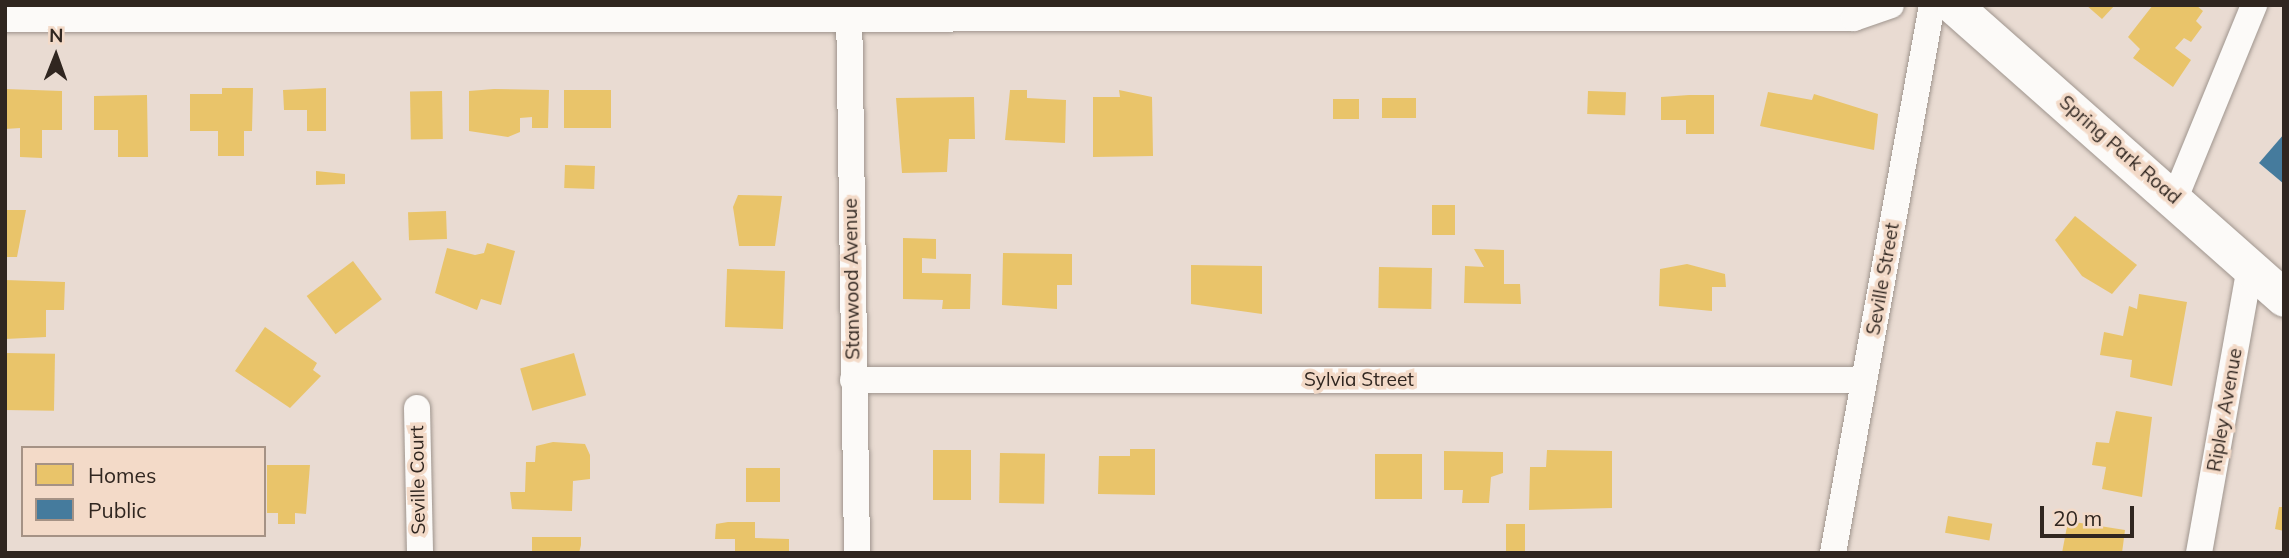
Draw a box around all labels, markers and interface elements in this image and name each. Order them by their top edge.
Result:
north arrow [21,21,91,91]
text: N [49,23,64,47]
street label: Spring Park Road [2055,91,2185,209]
street label: Stanwood Avenue [839,198,865,360]
street label: Seville Street [1862,221,1904,337]
street label: Ripley Avenue [2203,346,2247,474]
street label: Sylvia Street [1304,369,1414,391]
street label: Seville Court [406,425,430,535]
legend [21,446,266,537]
text: Homes [88,462,156,488]
scale bar [2044,491,2138,536]
text: Public [88,497,147,523]
text: 20 m [2053,505,2102,531]

